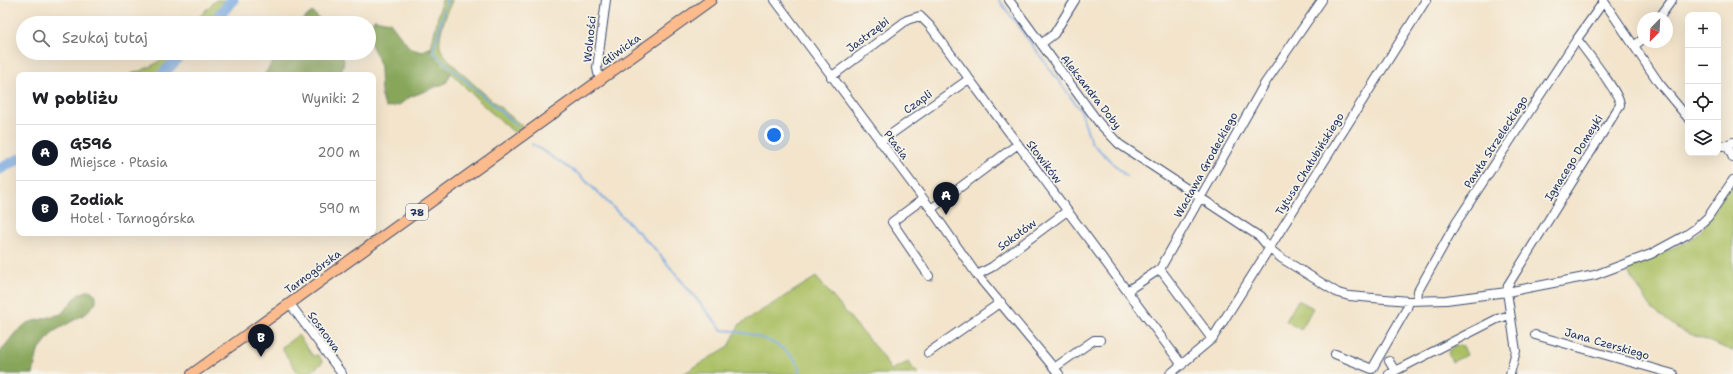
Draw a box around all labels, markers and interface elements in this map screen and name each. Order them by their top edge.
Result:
north arrow [1637,12,1673,48]
map controls [1685,12,1721,156]
button: + [1685,12,1721,48]
street label: Jastrzębi [844,14,892,56]
street label: Wolności [580,15,600,63]
search box [16,16,376,60]
icon: search [30,27,52,49]
text: Szukaj tutaj [62,28,148,48]
street label: Gliwicka [598,31,644,69]
button: − [1685,48,1721,84]
street label: Aleksandra Doby [1057,52,1125,132]
button: locate [1685,84,1721,120]
street label: Czapli [901,86,935,118]
text: W pobliżu [32,87,118,109]
text: Wyniki: 2 [301,90,360,107]
street label: Pawła Strzeleckiego [1460,93,1532,191]
street label: Wacława Grodeckiego [1171,109,1242,221]
street label: Tytusa Chałubińskiego [1272,109,1348,218]
street label: Ignacego Domeyki [1541,112,1607,204]
button: layers [1685,120,1721,156]
your location [764,125,784,145]
street label: Ptasia [880,127,912,163]
text: G596 [70,134,112,154]
street label: Słowików [1023,137,1065,187]
text: A [40,144,50,161]
text: 200 m [318,144,360,161]
text: Miejsce · Ptasia [70,154,168,171]
pin: A [933,182,959,215]
text: Zodiak [70,190,124,210]
text: B [41,200,49,217]
text: 590 m [319,200,360,217]
road number: 78 [406,204,428,220]
text: Hotel · Tarnogórska [70,210,195,227]
street label: Sokołów [994,215,1040,254]
street label: Tarnogórska [282,246,344,298]
street label: Sosnowa [304,308,344,356]
pin: B [248,324,274,357]
street label: Jana Czerskiego [1563,325,1652,363]

